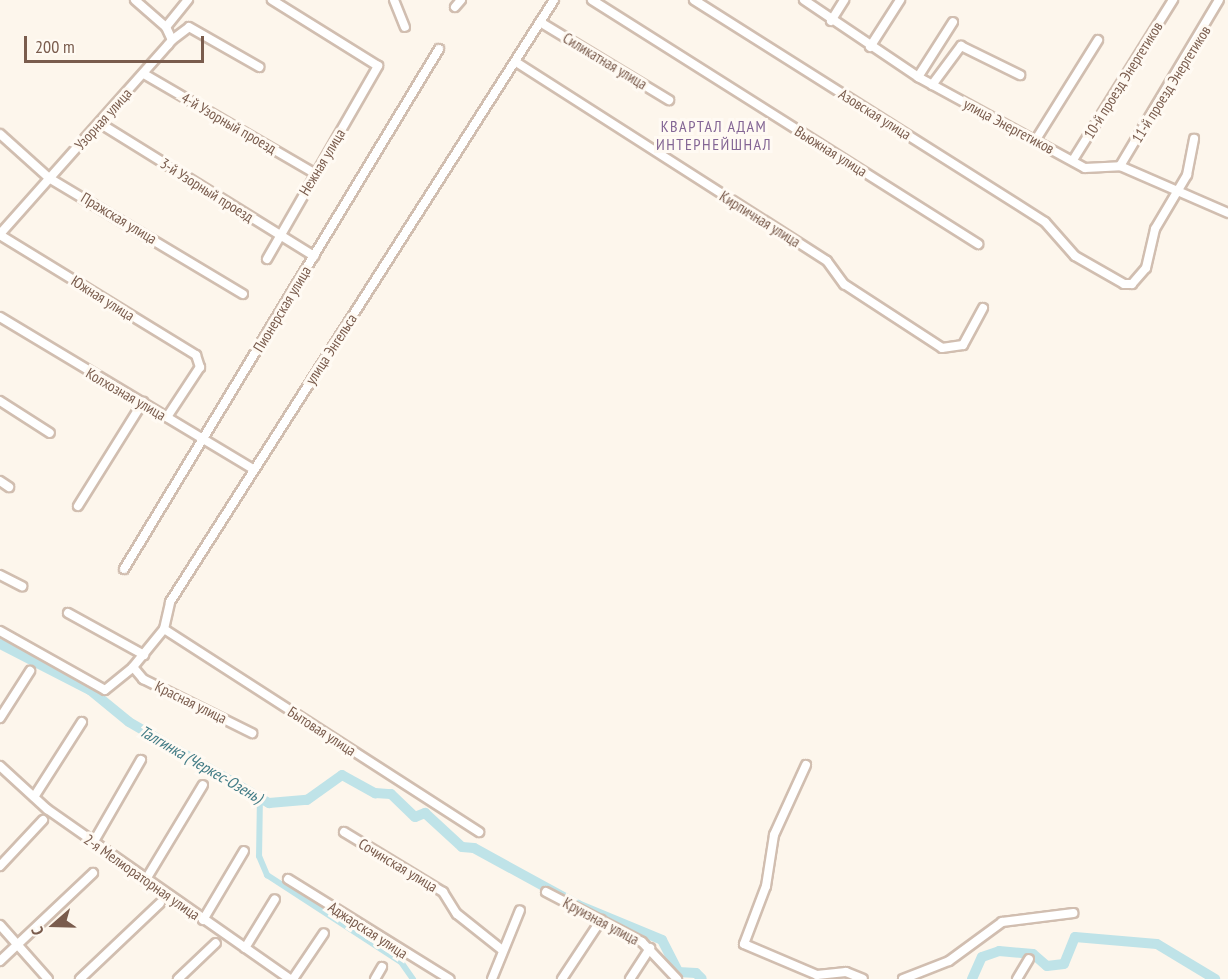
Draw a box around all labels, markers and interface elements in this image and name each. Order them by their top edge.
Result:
street label: 10-й проезд Энергетиков [1080,18,1166,142]
street label: 11-й проезд Энергетиков [1128,22,1214,146]
scale bar [27,24,207,62]
street label: Силикатная улица [560,29,650,93]
text: 200 m [35,35,75,58]
street label: Узорная улица [71,85,135,153]
street label: Азовская улица [836,85,914,143]
street label: 4-й Узорный проезд [178,88,280,158]
street label: улица Энергетиков [961,95,1057,157]
district label: КВАРТАЛ АДАМ ИНТЕРНЕЙШНАЛ [656,116,772,154]
street label: Вьюжная улица [792,122,870,180]
street label: Нежная улица [295,125,349,199]
street label: 3-й Узорный проезд [157,154,257,226]
street label: Кирпичная улица [716,187,804,251]
street label: Пражская улица [78,188,160,248]
street label: Пионерская улица [249,263,315,355]
street label: Южная улица [68,272,138,324]
street label: улица Энгельса [301,310,361,388]
street label: Колхозная улица [83,364,169,424]
street label: Красная улица [152,677,230,727]
street label: Бытовая улица [285,702,359,760]
water label: Талгинка (Черкес-Озень) [136,721,266,807]
street label: 2-я Мелиораторная улица [81,830,203,924]
street label: Сочинская улица [355,834,441,896]
street label: Круизная улица [560,893,642,949]
north arrow [24,895,84,955]
street label: Аджарская улица [325,898,411,962]
text: С [26,924,48,938]

